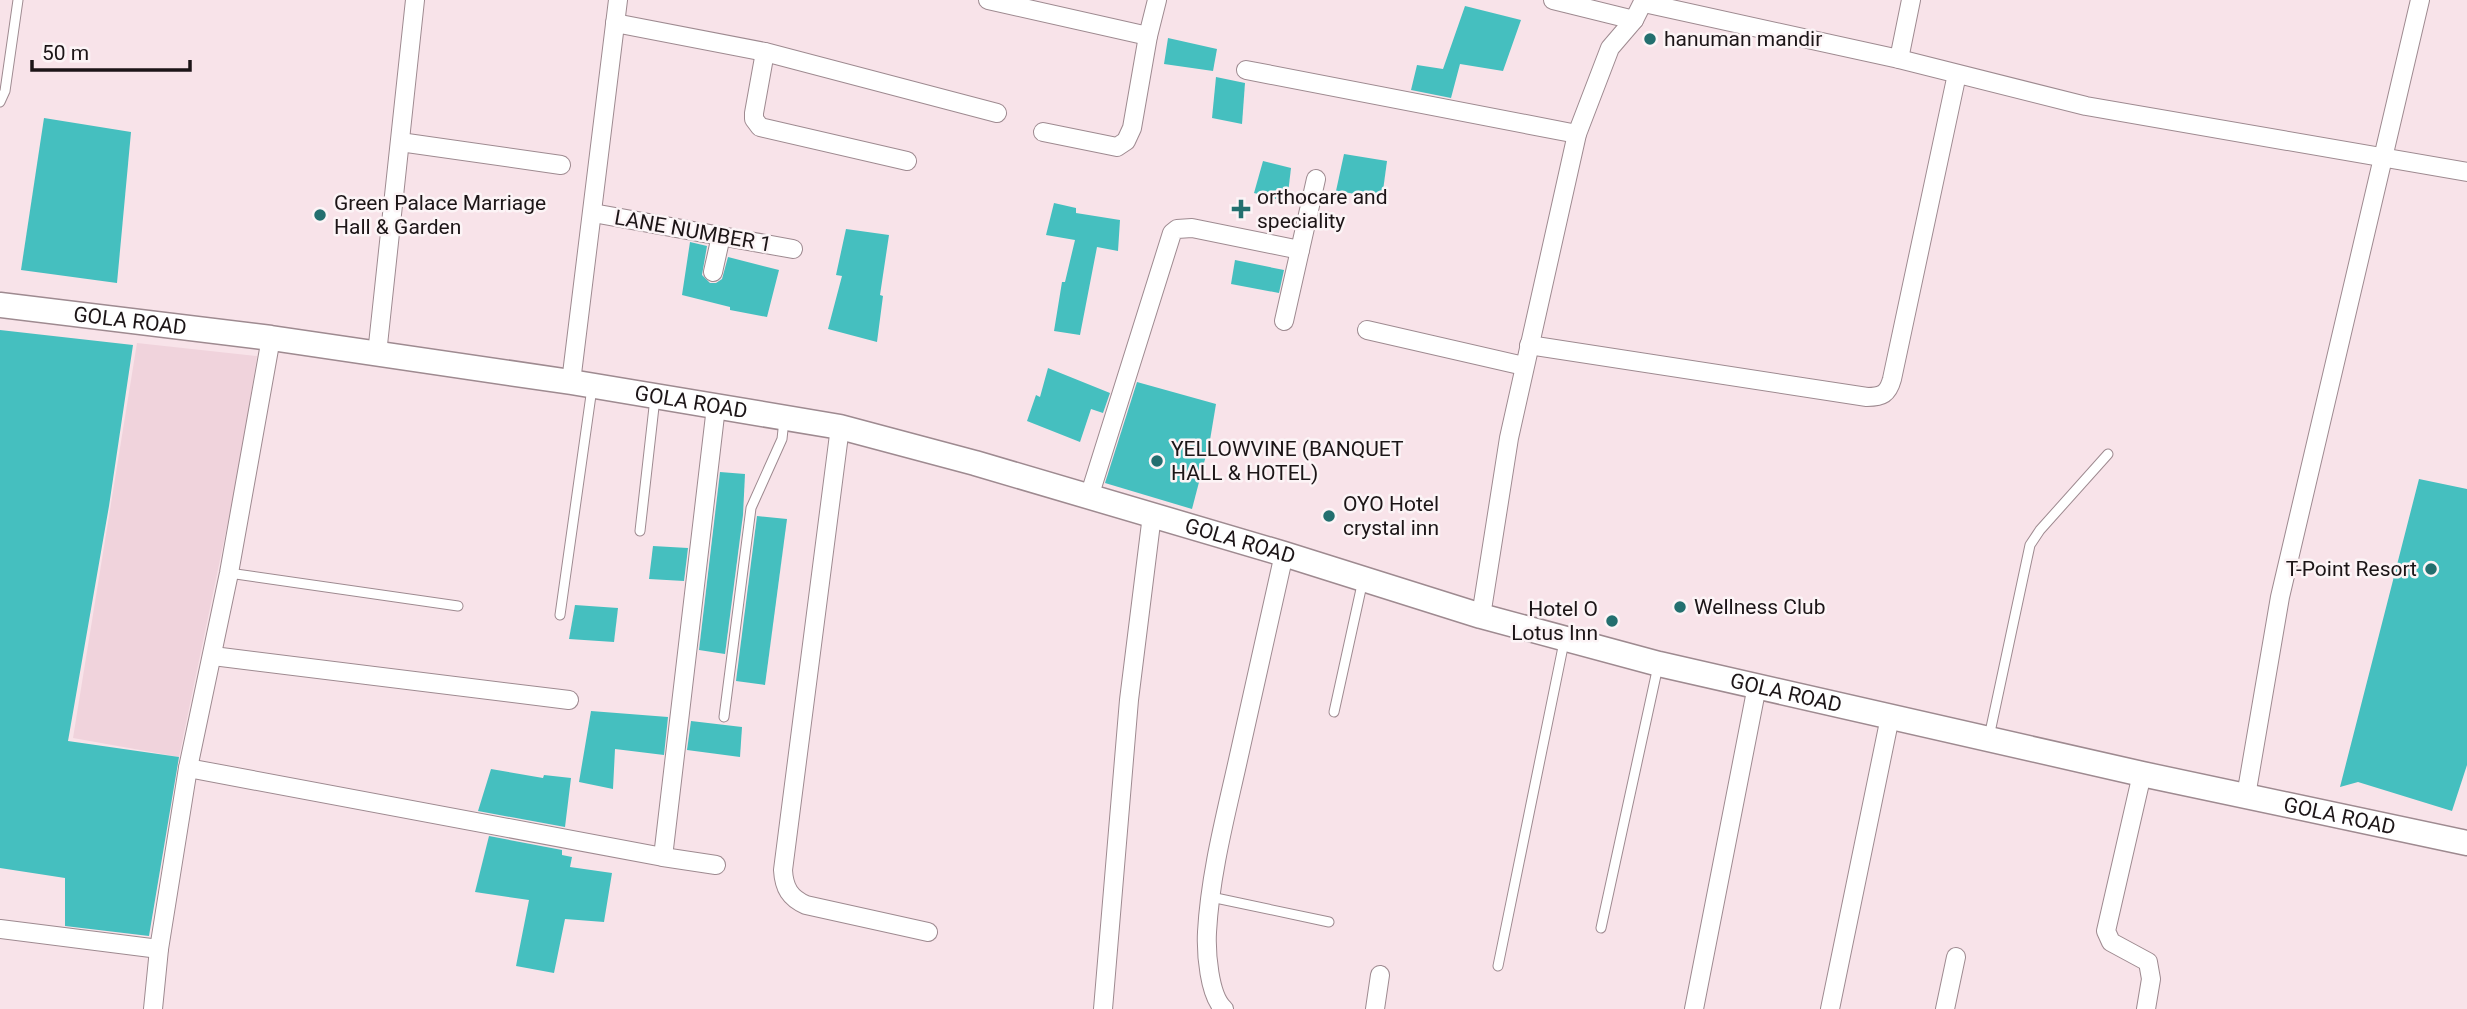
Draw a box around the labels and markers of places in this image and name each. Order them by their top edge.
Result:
place label: hanuman mandir [1664,27,1822,51]
marker: hanuman mandir [1642,31,1658,47]
place label: orthocare and speciality [1257,185,1388,233]
place label: Green Palace Marriage Hall & Garden [334,191,546,239]
marker: orthocare and speciality [1231,199,1251,219]
marker: Green Palace Marriage Hall & Garden [312,207,328,223]
place label: YELLOWVINE (BANQUET HALL & HOTEL) [1171,437,1404,485]
marker: YELLOWVINE (BANQUET HALL & HOTEL) [1149,453,1165,469]
place label: OYO Hotel crystal inn [1343,492,1439,540]
marker: OYO Hotel crystal inn [1321,508,1337,524]
place label: T-Point Resort [2286,557,2417,581]
marker: T-Point Resort [2423,561,2439,577]
place label: Wellness Club [1694,595,1825,619]
place label: Hotel O Lotus Inn [1511,597,1598,645]
marker: Wellness Club [1672,599,1688,615]
marker: Hotel O Lotus Inn [1604,613,1620,629]

